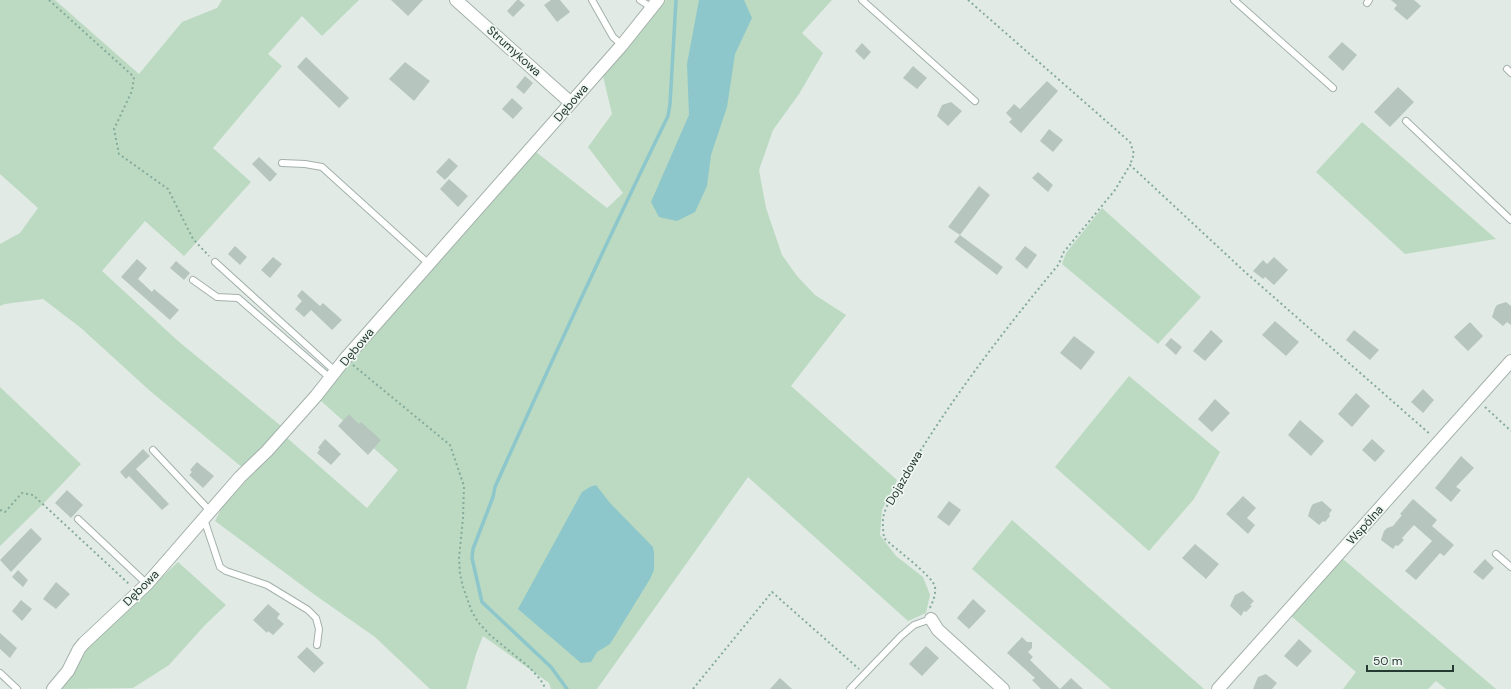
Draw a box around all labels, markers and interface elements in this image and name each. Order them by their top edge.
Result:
street label: Strumykowa [483,22,545,80]
street label: Dębowa [550,81,592,125]
street label: Dębowa [336,325,378,369]
street label: Dojazdowa [882,448,926,508]
street label: Wspólna [1343,502,1387,548]
street label: Dębowa [119,566,163,610]
scale bar [1367,647,1453,673]
text: 50 m [1373,653,1402,669]

